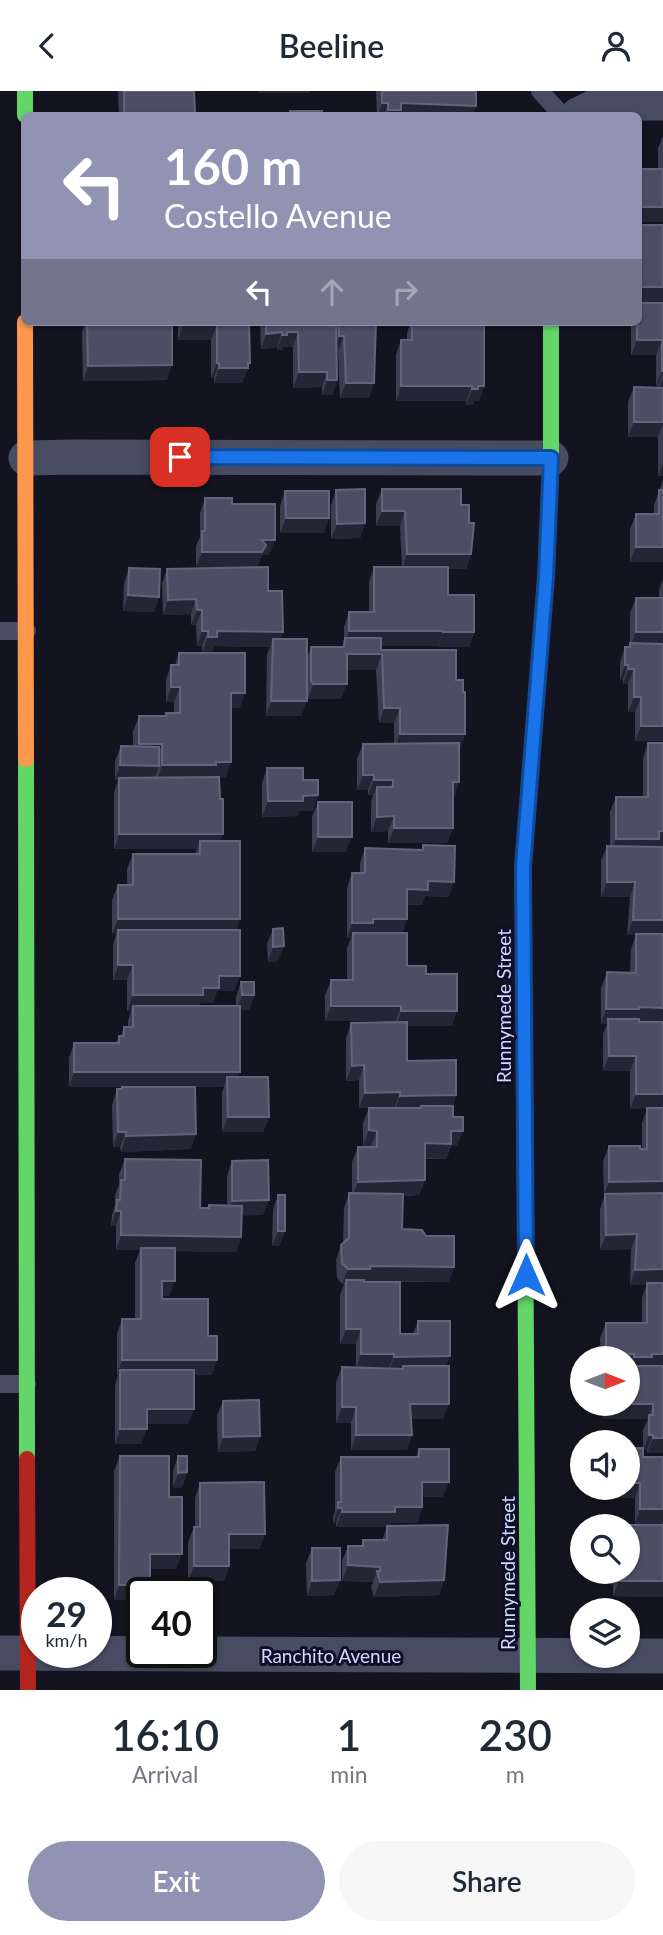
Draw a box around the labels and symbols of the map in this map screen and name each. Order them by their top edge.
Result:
pin [150,427,210,487]
street label: Runnymede Street [492,929,515,1083]
position arrow [489,1238,563,1312]
north arrow [570,1346,640,1416]
street label: Runnymede Street [496,1496,519,1650]
speed limit sign: 40 [126,1577,217,1668]
street label: Ranchito Avenue [261,1644,401,1667]

